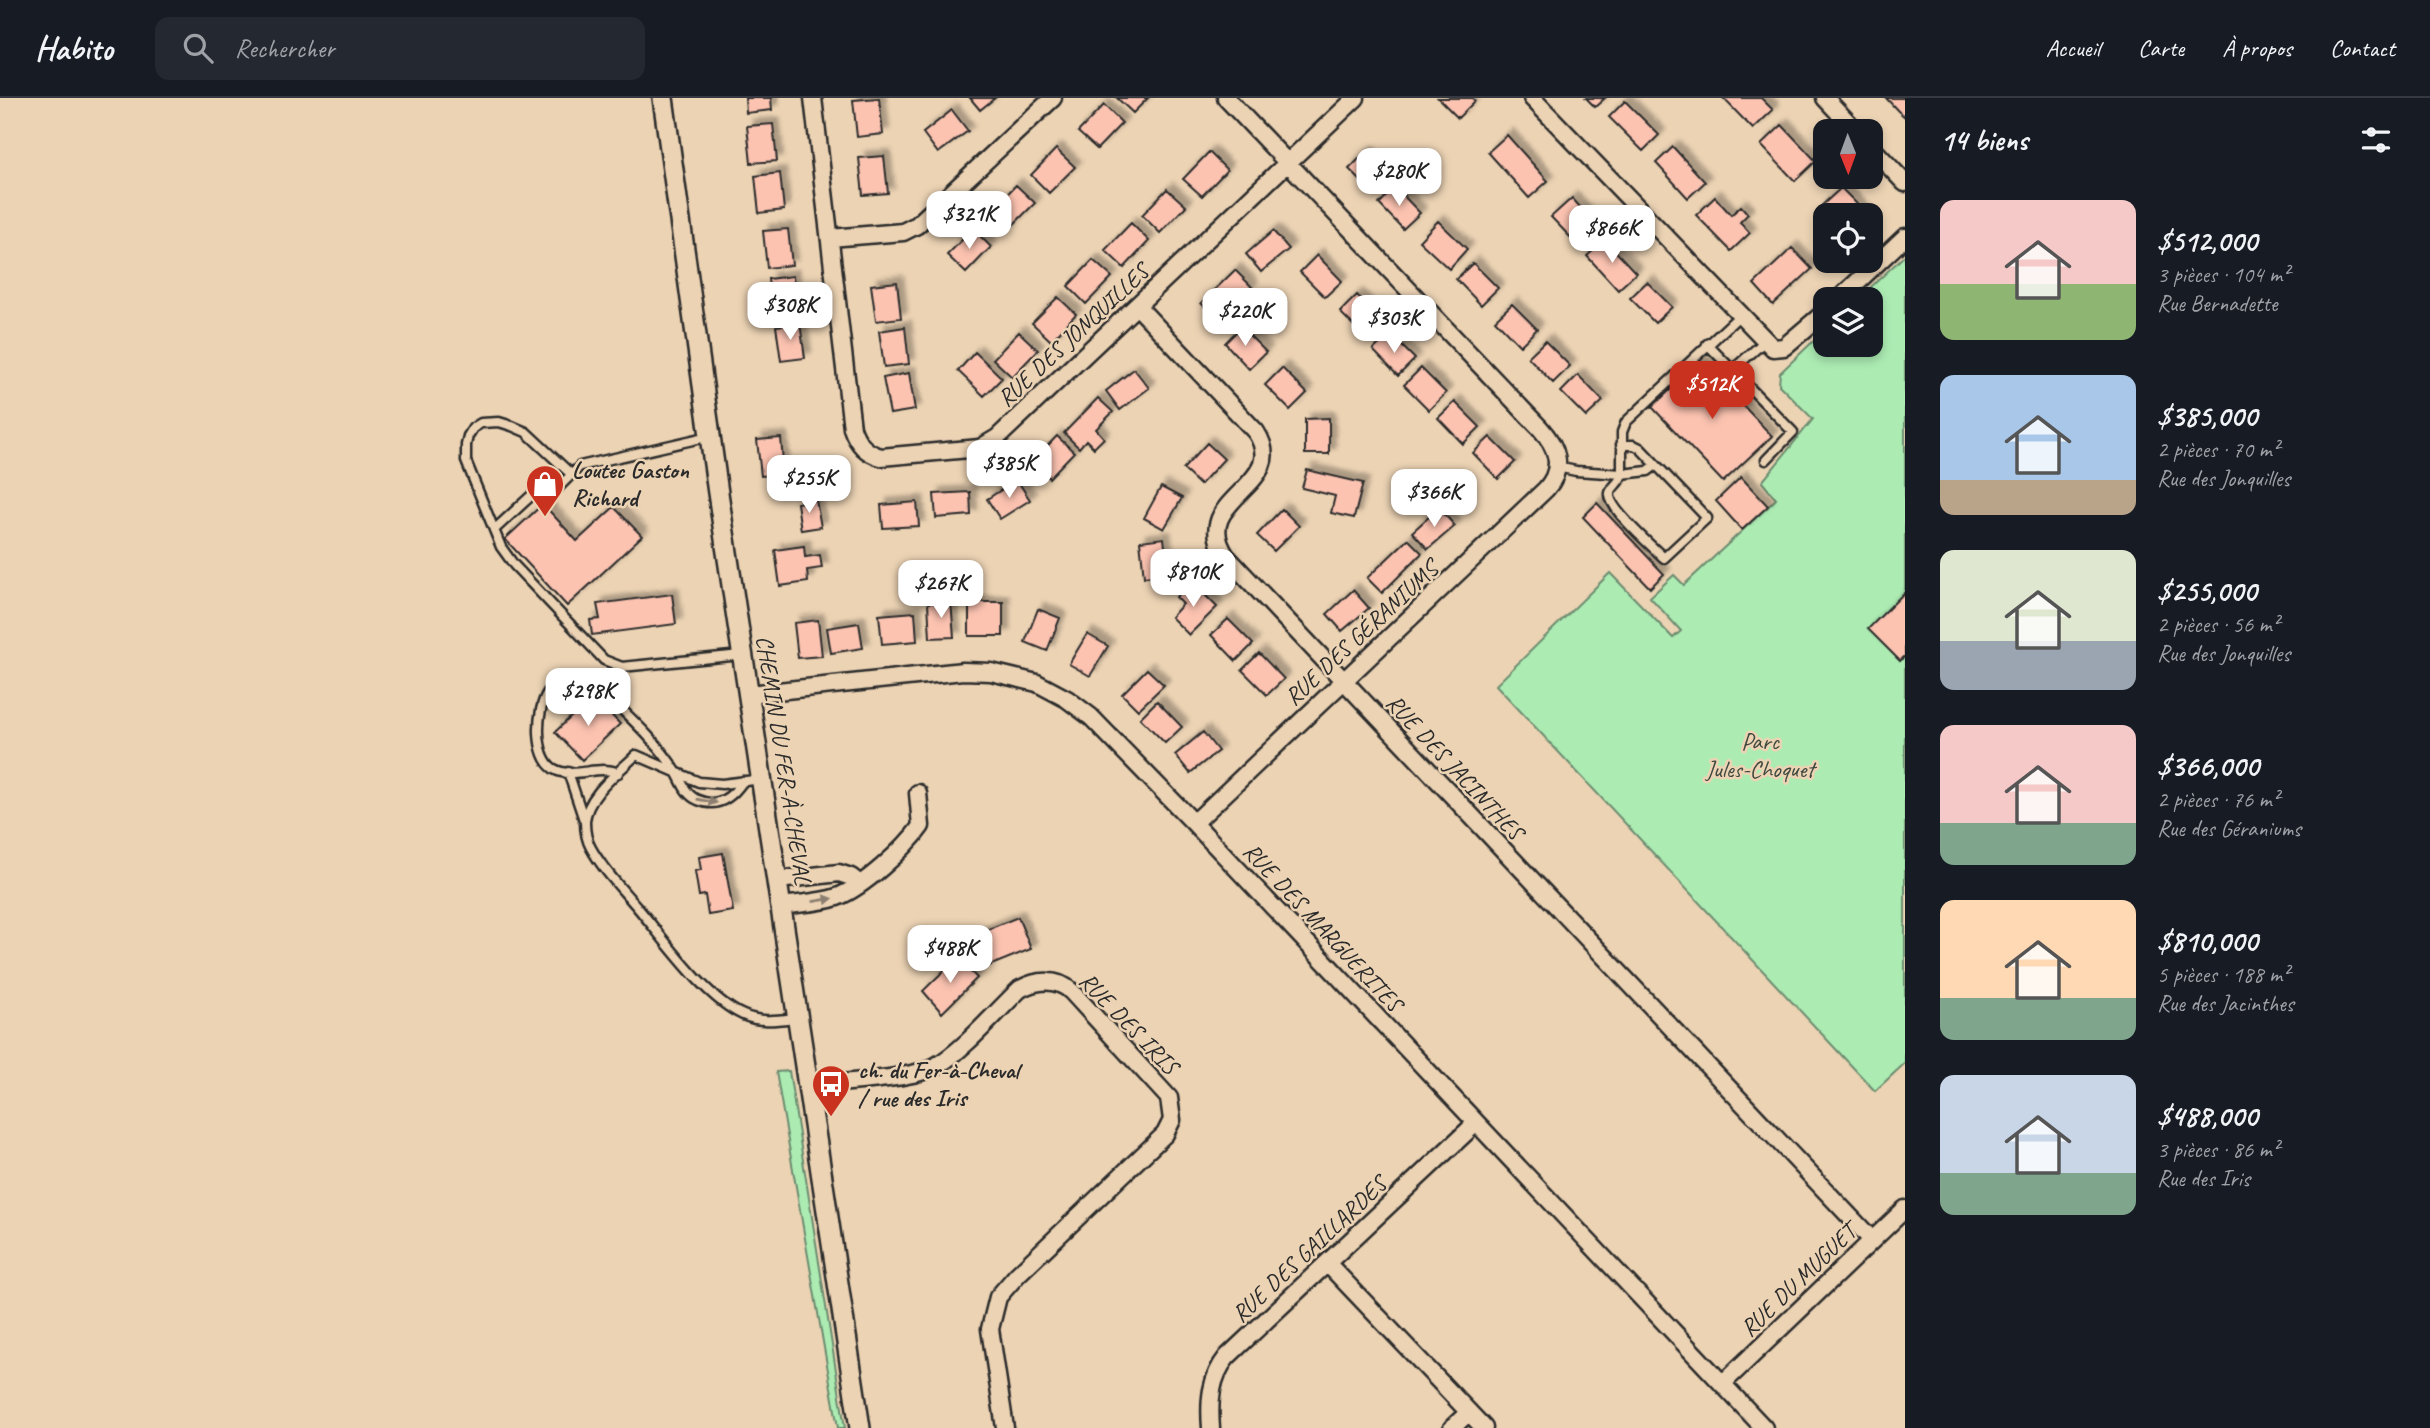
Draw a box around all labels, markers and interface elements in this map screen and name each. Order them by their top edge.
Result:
search box [155,17,645,80]
text: Habito [35,27,113,69]
icon: search [179,29,217,67]
text: Rechercher [235,32,335,65]
text: Accueil [2046,33,2100,63]
text: Carte [2138,33,2184,63]
text: À propos [2222,33,2292,63]
text: Contact [2330,33,2395,63]
north arrow [1813,119,1883,189]
map controls [1813,119,1883,357]
text: 14 biens [1940,121,2028,159]
icon: filters [2357,121,2395,159]
pin: $280K [1350,148,1448,208]
text: $280K [1372,156,1426,185]
pin: $321K [920,192,1018,251]
text: $321K [942,199,996,228]
button: locate [1813,203,1883,273]
pin: $866K [1563,206,1661,265]
text: $866K [1585,213,1639,242]
text: $512,000 [2157,222,2257,260]
icon: home [1996,228,2080,312]
street label: RUE DES JONQUILLES [991,255,1158,413]
text: 3 pièces · 104 m² [2157,260,2289,289]
pin: $308K [741,282,839,342]
button: layers [1813,287,1883,357]
pin: $220K [1196,288,1294,348]
text: Rue Bernadette [2157,289,2277,318]
text: $308K [763,290,817,319]
text: $220K [1218,296,1272,325]
pin: $303K [1345,296,1443,355]
text: $303K [1367,303,1421,332]
pin: $512K [1663,362,1761,421]
text: $512K [1686,369,1738,398]
text: $385,000 [2157,397,2257,435]
icon: home [1996,403,2080,487]
text: 2 pièces · 70 m² [2157,435,2279,464]
pin: $385K [960,440,1058,500]
text: $385K [983,448,1035,477]
place label: Loutec Gaston Richard [572,455,690,513]
pin: $255K [760,456,858,515]
shop icon: Loutec Gaston Richard [524,463,566,518]
text: $255K [783,463,835,492]
text: Rue des Jonquilles [2157,464,2290,493]
pin: $366K [1385,470,1483,529]
text: $366K [1407,477,1461,506]
pin: $810K [1144,550,1242,609]
street label: RUE DES GÉRANIUMS [1278,551,1447,712]
text: $810K [1166,557,1220,586]
pin: $267K [892,560,990,620]
text: $267K [914,568,968,597]
text: $255,000 [2157,572,2256,610]
icon: home [1996,578,2080,662]
text: 2 pièces · 56 m² [2157,610,2279,639]
street label: CHEMIN DU FER-À-CHEVAL [750,633,819,887]
text: Rue des Jonquilles [2157,639,2290,668]
pin: $298K [539,668,637,728]
text: $298K [562,676,614,705]
street label: RUE DES JACINTHES [1380,688,1532,849]
park label: Parc Jules-Choquet [1705,726,1817,784]
text: $366,000 [2157,747,2259,785]
icon: home [1996,753,2080,837]
text: 2 pièces · 76 m² [2157,785,2279,814]
one-way arrow [696,796,718,807]
text: Rue des Géraniums [2157,814,2301,843]
street label: RUE DES MARGUERITES [1237,836,1411,1020]
one-way arrow [812,894,834,905]
text: $810,000 [2157,922,2257,960]
pin: $488K [901,926,999,985]
icon: home [1996,928,2080,1012]
text: $488K [923,933,977,962]
text: 5 pièces · 188 m² [2157,960,2289,989]
street label: RUE DES IRIS [1073,966,1187,1083]
text: Rue des Jacinthes [2157,989,2294,1018]
place label: ch. du Fer-à-Cheval / rue des Iris [858,1055,1024,1113]
bus stop icon: ch. du Fer-à-Cheval / rue des Iris [810,1063,852,1118]
text: $488,000 [2157,1097,2257,1135]
icon: home [1996,1103,2080,1187]
text: 3 pièces · 86 m² [2157,1135,2279,1164]
text: Rue des Iris [2157,1164,2250,1193]
street label: RUE DES GAILLARDES [1225,1167,1395,1329]
street label: RUE DU MUGUET [1734,1213,1867,1343]

